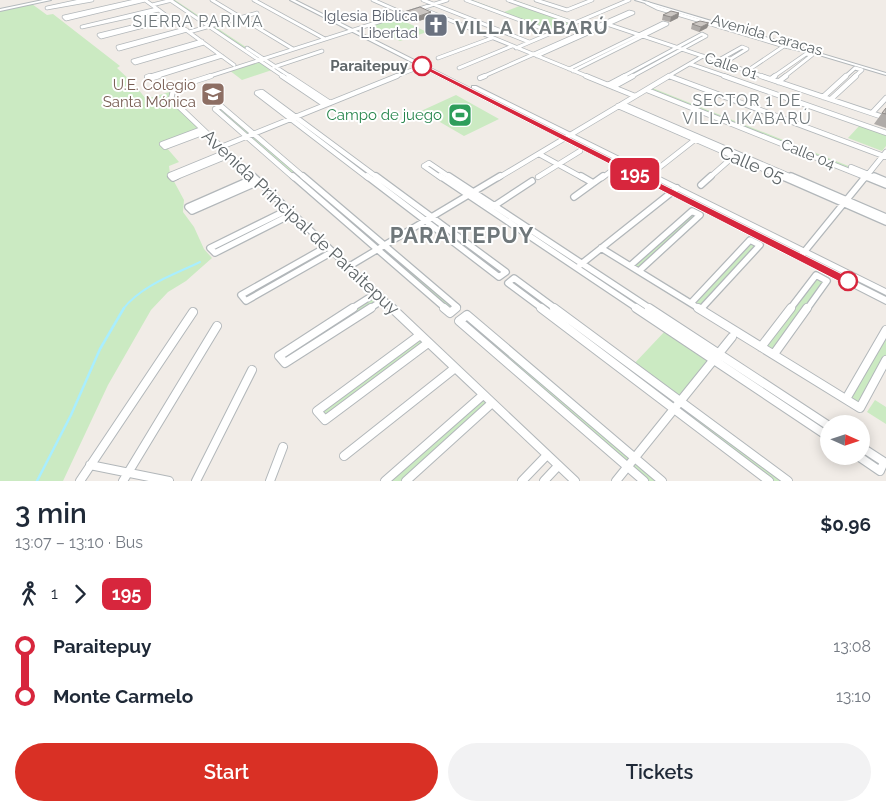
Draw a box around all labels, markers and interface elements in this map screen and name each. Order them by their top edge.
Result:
place label: Iglesia Bíblica Libertad [323,7,418,42]
street label: Avenida Caracas [709,10,825,60]
district label: SIERRA PARIMA [133,12,263,31]
church icon: Iglesia Bíblica Libertad [423,12,449,38]
district label: VILLA IKABARÚ [455,16,609,38]
street label: Calle 01 [702,49,760,84]
marker: Paraitepuy [412,56,432,76]
place label: Paraitepuy [330,57,409,75]
place label: U.E. Colegio Santa Mónica [103,76,196,111]
school or university icon: U.E. Colegio Santa Mónica [200,81,226,107]
district label: SECTOR 1 DE VILLA IKABARÚ [682,91,812,128]
sports icon: Campo de juego [447,102,473,128]
place label: Campo de juego [326,106,442,124]
street label: Avenida Principal de Paraitepuy [198,125,404,319]
street label: Calle 04 [778,135,838,173]
street label: Calle 05 [717,141,788,187]
line badge: 195 [606,158,664,190]
text: 195 [620,163,650,184]
district label: PARAITEPUY [390,222,534,248]
unlabelled marker [838,271,858,291]
north arrow [820,415,870,465]
map controls [820,415,870,465]
text: 3 min [15,497,87,530]
text: $0.96 [820,513,871,535]
text: 13:07 – 13:10 · Bus [15,533,143,552]
icon: walk [15,580,43,608]
icon: forward [66,580,94,608]
text: 195 [112,583,141,604]
text: 1 [51,584,58,603]
text: Paraitepuy [53,635,151,657]
text: 13:08 [833,637,871,656]
text: Monte Carmelo [53,685,193,707]
text: 13:10 [836,687,871,706]
button: Start [15,743,438,801]
button: Tickets [448,743,871,801]

